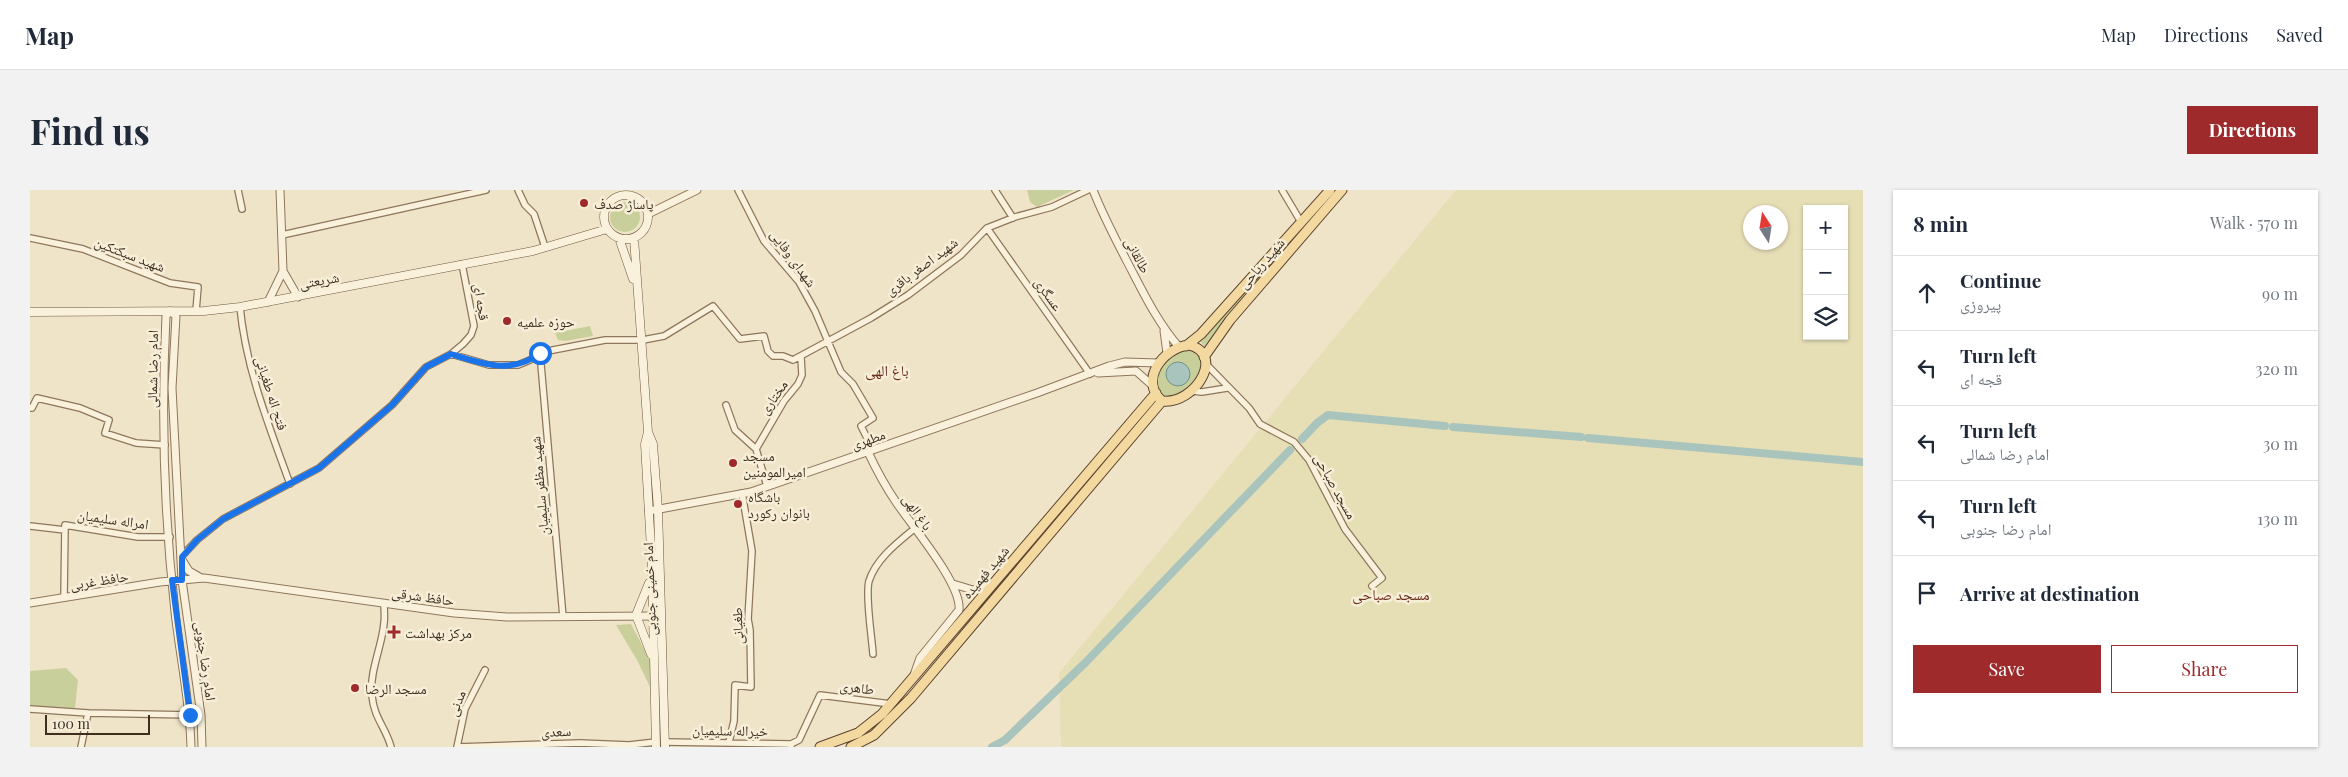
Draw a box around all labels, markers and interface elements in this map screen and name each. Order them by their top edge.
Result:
text: Map [25,19,74,51]
text: Map [2101,23,2136,47]
text: Directions [2164,23,2248,47]
text: Saved [2276,23,2323,47]
button: Directions [2187,106,2318,154]
text: Find us [30,107,150,154]
place label: پاساژ صدف [594,194,654,213]
marker: پاساژ صدف [578,197,590,209]
north arrow [1743,205,1788,250]
map controls [1803,205,1848,340]
button: + [1803,205,1848,250]
text: 8 min [1913,209,1968,237]
text: Walk · 570 m [2210,212,2298,233]
street label: شهدای وفایی [767,225,821,291]
street label: شهید سبکتکین [92,232,168,276]
street label: شهید اصغر باقری [881,232,961,300]
street label: شهید ریاحی [1233,233,1289,293]
street label: طالقانی [1121,234,1155,276]
button: − [1803,250,1848,295]
street label: شریعتی [298,267,340,293]
text: Continue [1960,267,2041,293]
street label: عسگری [1031,273,1067,315]
icon: ahead [1913,279,1941,307]
street label: قجه ای [470,282,494,322]
text: 90 m [2262,283,2298,304]
text: پیروزی [1960,293,2001,314]
button: layers [1803,295,1848,340]
place label: حوزه علمیه [517,312,575,331]
marker: حوزه علمیه [501,315,513,327]
street label: امام رضا شمالی [142,330,163,408]
route start [529,342,552,365]
text: Turn left [1960,342,2037,368]
street label: فتح اله طغیانی [250,353,293,433]
icon: left [1913,354,1941,382]
text: 320 m [2255,358,2298,379]
district label: باغ الهی [865,360,909,381]
text: قجه ای [1960,368,2002,389]
street label: مختاری [754,376,792,418]
text: Turn left [1960,417,2037,443]
street label: مطهری [848,424,888,454]
icon: left [1913,429,1941,457]
text: 30 m [2263,433,2298,454]
street label: شهید مظفر سلیمیان [525,436,553,536]
text: امام رضا شمالی [1960,443,2049,464]
place label: مسجد امیرالمومنین [743,446,806,481]
street label: مسجد صباحی [1310,450,1362,522]
marker: مسجد امیرالمومنین [727,457,739,469]
place label: باشگاه بانوان رکورد [748,487,810,522]
street label: باغ الهی [898,490,938,535]
text: Turn left [1960,492,2037,518]
marker: باشگاه بانوان رکورد [732,498,744,510]
icon: left [1913,504,1941,532]
street label: امراله سلیمیان [76,505,150,533]
text: 130 m [2257,508,2298,529]
text: امام رضا جنوبی [1960,518,2051,539]
street label: شهید فهمیده [957,541,1013,603]
street label: امام خمینی جنوبی [638,542,661,636]
street label: حافظ غربی [68,566,130,594]
icon: arrive [1913,579,1941,607]
text: Arrive at destination [1960,580,2140,606]
street label: حافظ شرقی [390,582,456,610]
district label: مسجد صباحی [1352,584,1430,605]
street label: طغیانی [727,607,747,645]
street label: امام رضا جنوبی [190,620,221,702]
place label: مرکز بهداشت [405,623,472,642]
marker: مرکز بهداشت [387,625,401,639]
button: Save [1913,645,2101,693]
button: Share [2111,645,2298,693]
street label: طاهری [839,675,875,699]
place label: مسجد الرضا [365,679,427,698]
marker: مسجد الرضا [349,682,361,694]
street label: مدنی [442,687,470,719]
route end [179,704,202,727]
scale bar [45,712,150,735]
text: 100 m [52,714,90,733]
street label: خیراله سلیمیان [692,720,768,740]
street label: سعدی [540,721,572,741]

